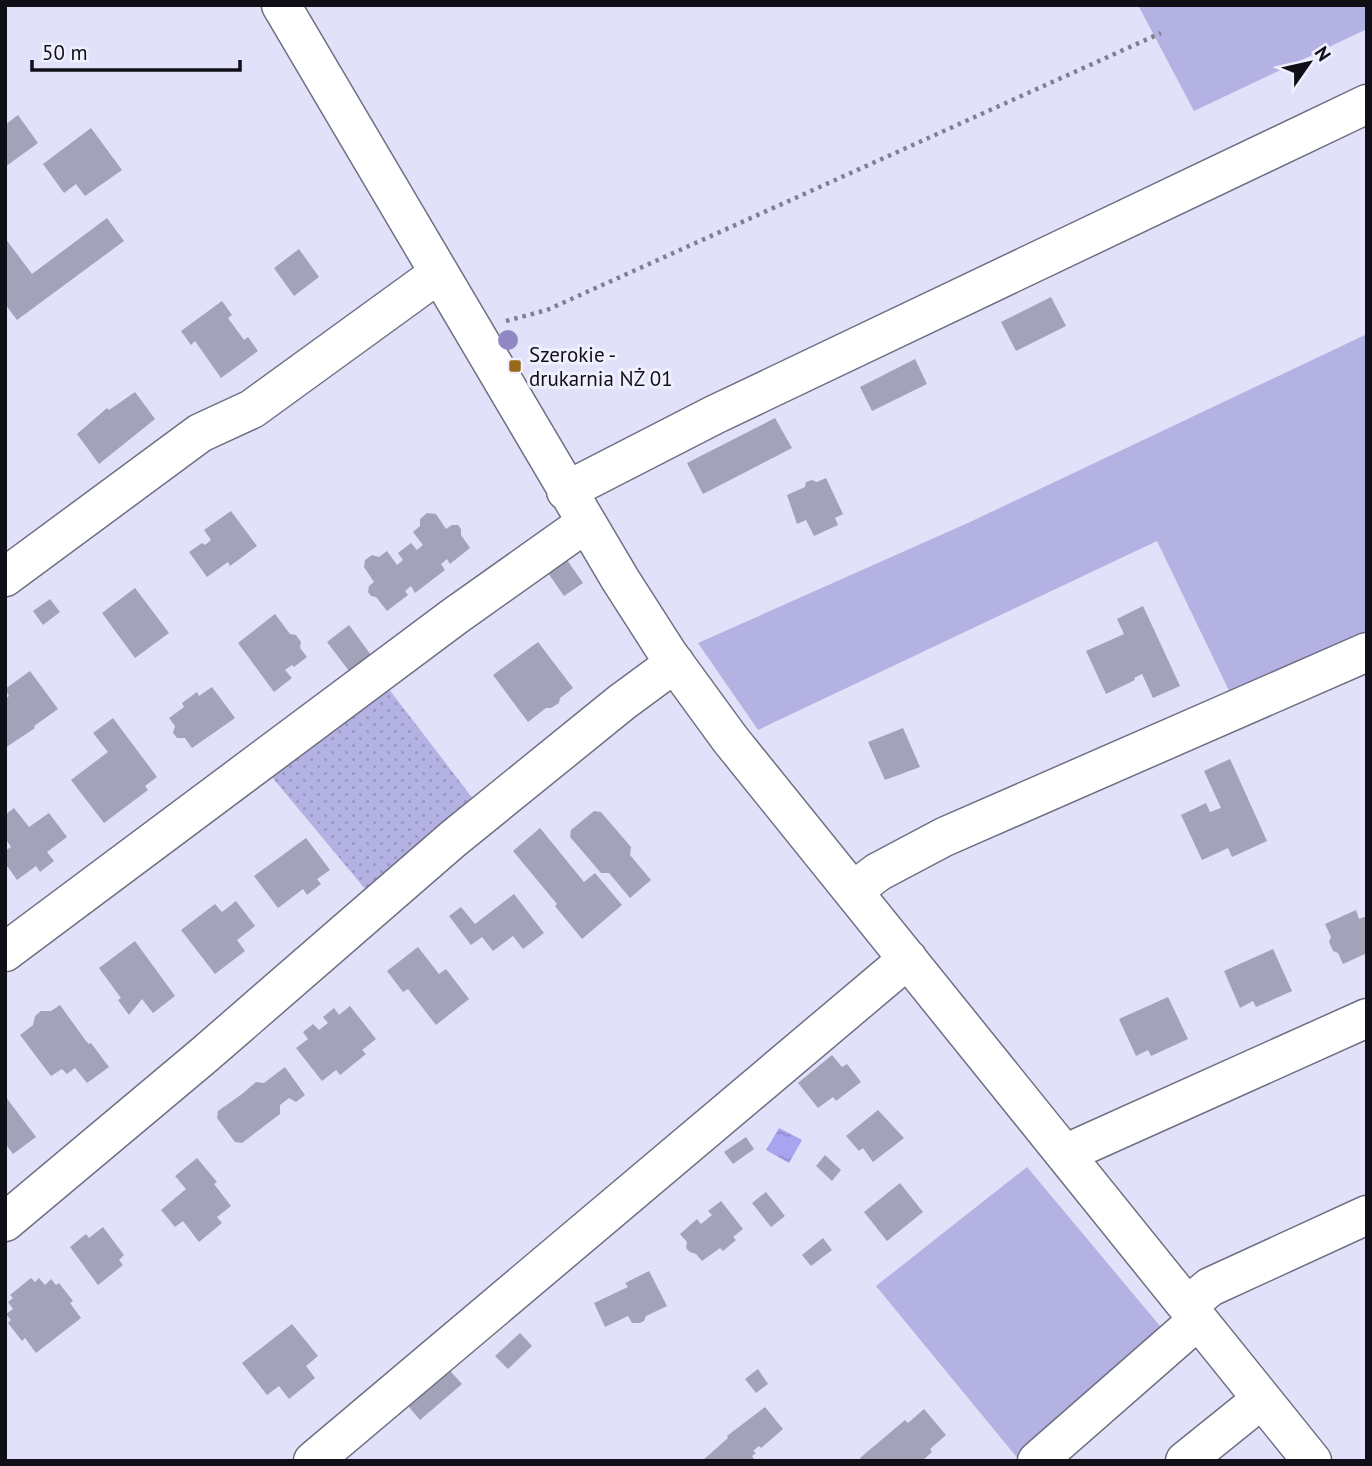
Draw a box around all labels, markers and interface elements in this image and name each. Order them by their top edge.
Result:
scale bar [32,28,240,72]
north arrow [1274,28,1344,98]
text: 50 m [42,39,88,66]
text: N [1310,42,1337,65]
place label: Szerokie - drukarnia NŻ 01 [529,341,673,392]
marker: Szerokie - drukarnia NŻ 01 [507,358,523,374]

